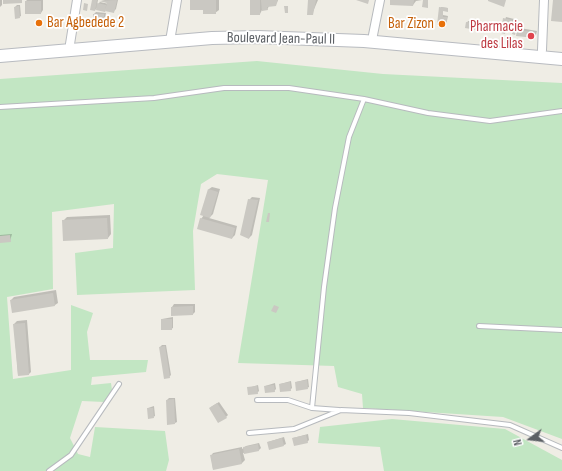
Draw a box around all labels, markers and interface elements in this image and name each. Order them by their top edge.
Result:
place label: Bar Agbedede 2 [47,14,124,32]
place label: Bar Zizon [388,15,434,33]
marker: Bar Agbedede 2 [34,18,44,28]
place label: Pharmacie des Lilas [470,18,523,53]
marker: Bar Zizon [437,19,447,29]
street label: Boulevard Jean-Paul II [227,29,335,49]
marker: Pharmacie des Lilas [526,31,536,41]
north arrow [510,419,550,459]
text: N [511,438,525,447]

